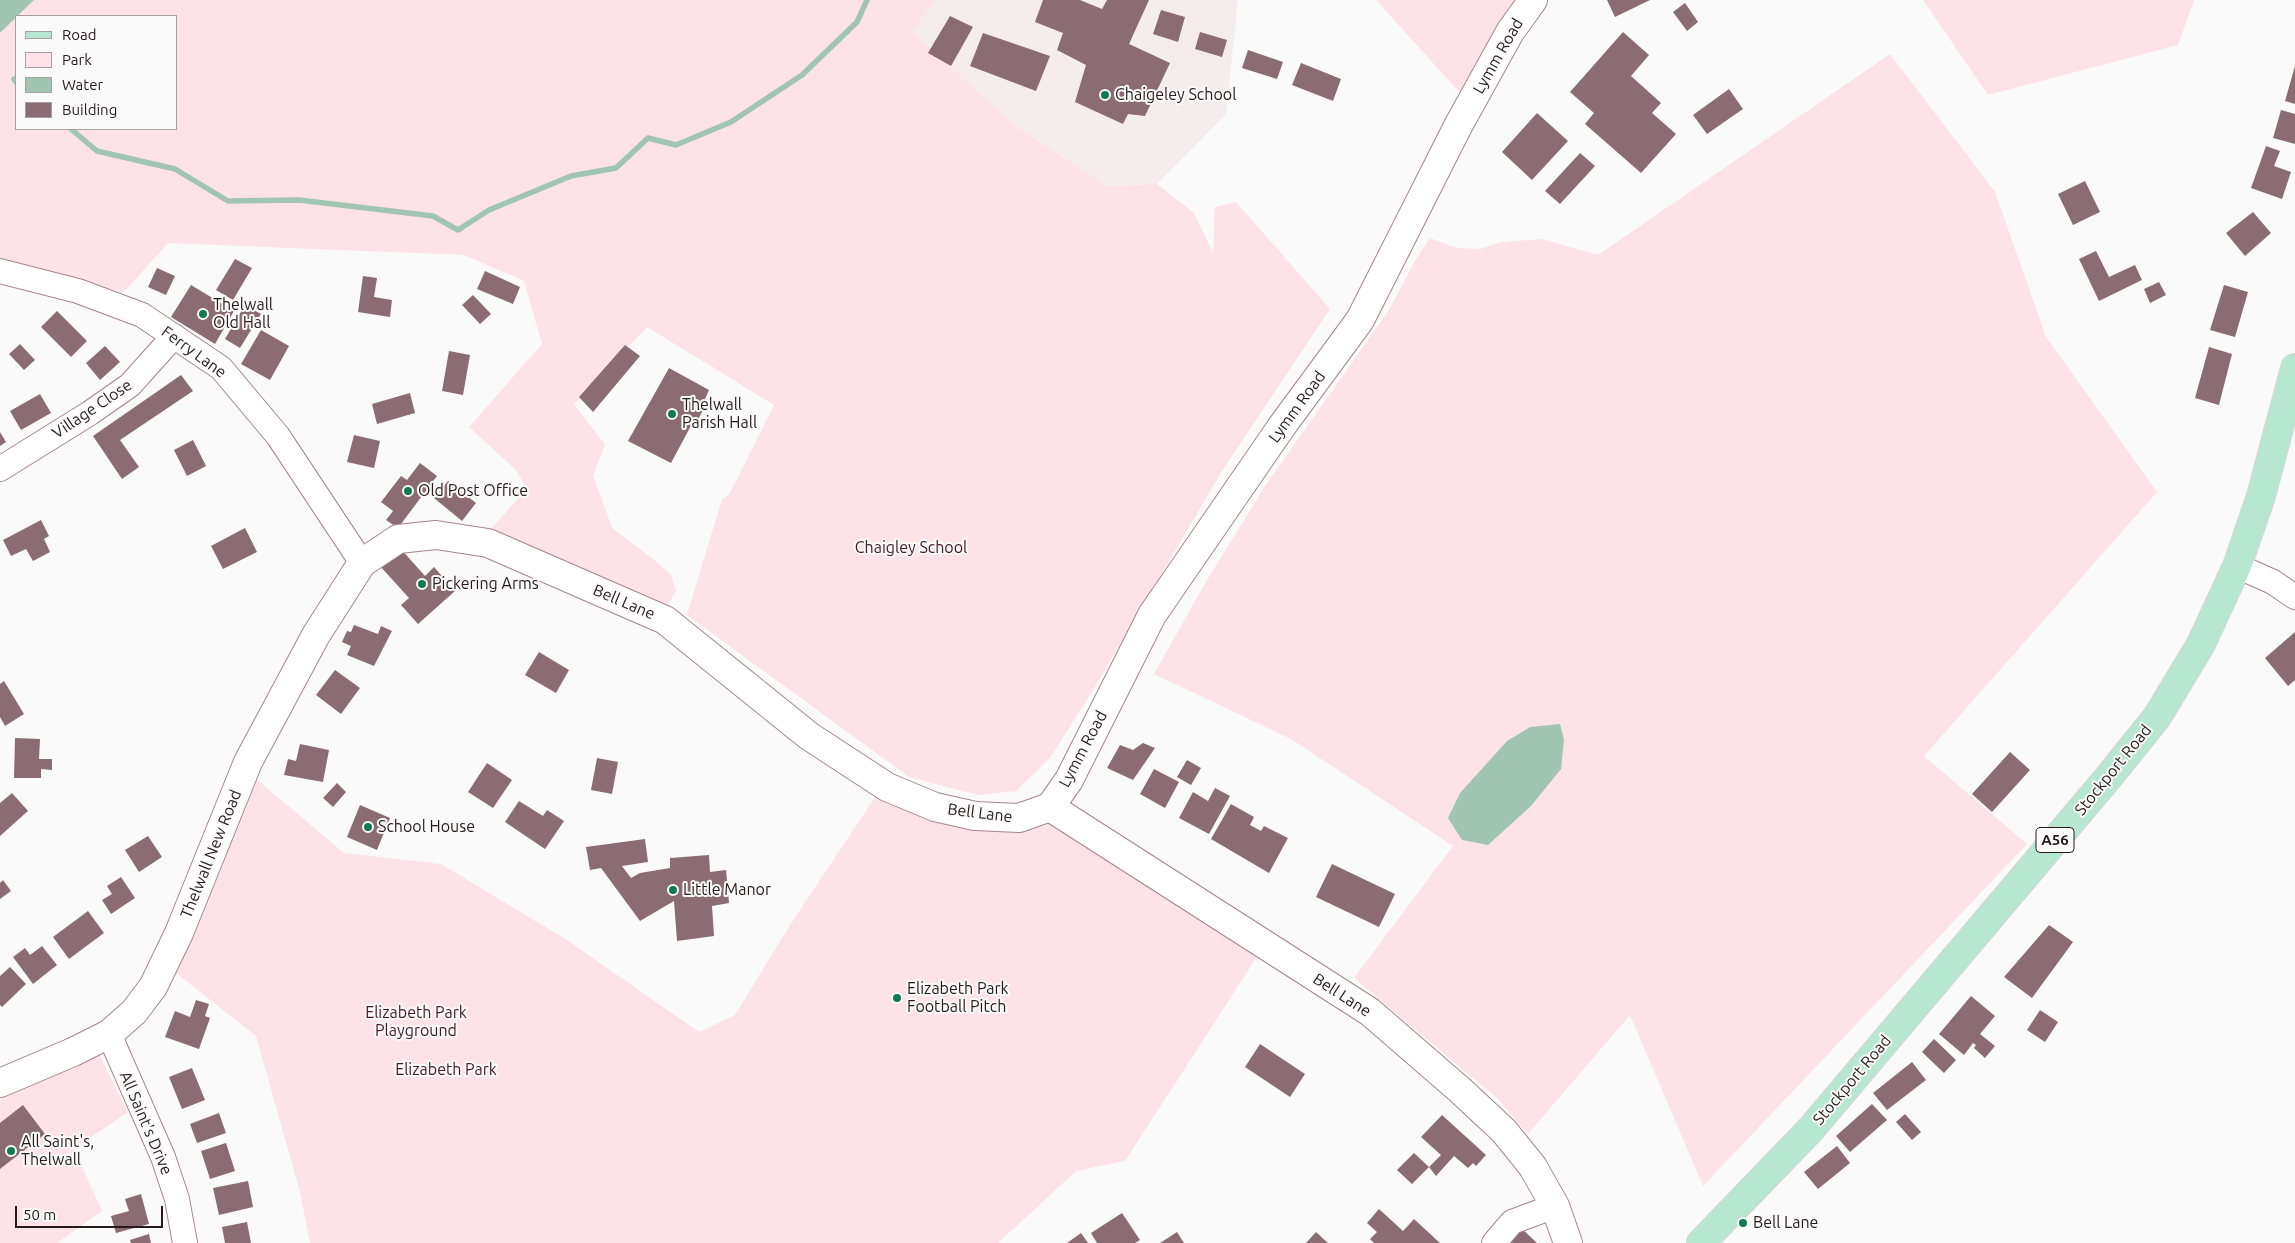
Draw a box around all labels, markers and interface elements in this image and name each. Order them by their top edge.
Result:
legend [15,15,178,130]
street label: Lymm Road [1469,15,1527,97]
text: Road [62,26,97,43]
text: Park [62,51,92,68]
text: Water [62,76,103,93]
place label: Chaigeley School [1115,85,1236,105]
marker: Chaigeley School [1099,89,1111,101]
text: Building [62,101,117,118]
place label: Thelwall Old Hall [213,295,273,333]
marker: Thelwall Old Hall [197,308,209,320]
street label: Ferry Lane [158,322,230,382]
street label: Lymm Road [1265,367,1329,447]
street label: Village Close [48,375,136,443]
place label: Thelwall Parish Hall [682,395,757,433]
marker: Thelwall Parish Hall [666,408,678,420]
place label: Old Post Office [418,481,528,501]
marker: Old Post Office [402,485,414,497]
park label: Chaigley School [855,538,967,558]
place label: Pickering Arms [432,574,539,594]
marker: Pickering Arms [416,578,428,590]
street label: Bell Lane [590,580,658,624]
street label: Lymm Road [1055,707,1111,791]
street label: Stockport Road [2071,721,2155,819]
street label: Thelwall New Road [176,787,246,921]
street label: Bell Lane [946,799,1014,827]
place label: School House [378,817,475,837]
marker: School House [362,821,374,833]
road number: A56 [2036,828,2074,852]
place label: Little Manor [683,880,771,900]
marker: Little Manor [667,884,679,896]
street label: Bell Lane [1309,969,1375,1021]
place label: Elizabeth Park Football Pitch [907,979,1009,1017]
marker: Elizabeth Park Football Pitch [891,992,903,1004]
park label: Elizabeth Park Playground [365,1003,467,1041]
street label: Stockport Road [1809,1031,1895,1129]
park label: Elizabeth Park [395,1060,497,1080]
street label: All Saint's Drive [116,1068,176,1178]
place label: All Saint's, Thelwall [21,1132,94,1170]
marker: All Saint's, Thelwall [5,1145,17,1157]
scale bar [18,1196,165,1228]
text: 50 m [23,1206,56,1223]
place label: Bell Lane [1753,1213,1818,1233]
marker: Bell Lane [1737,1217,1749,1229]

